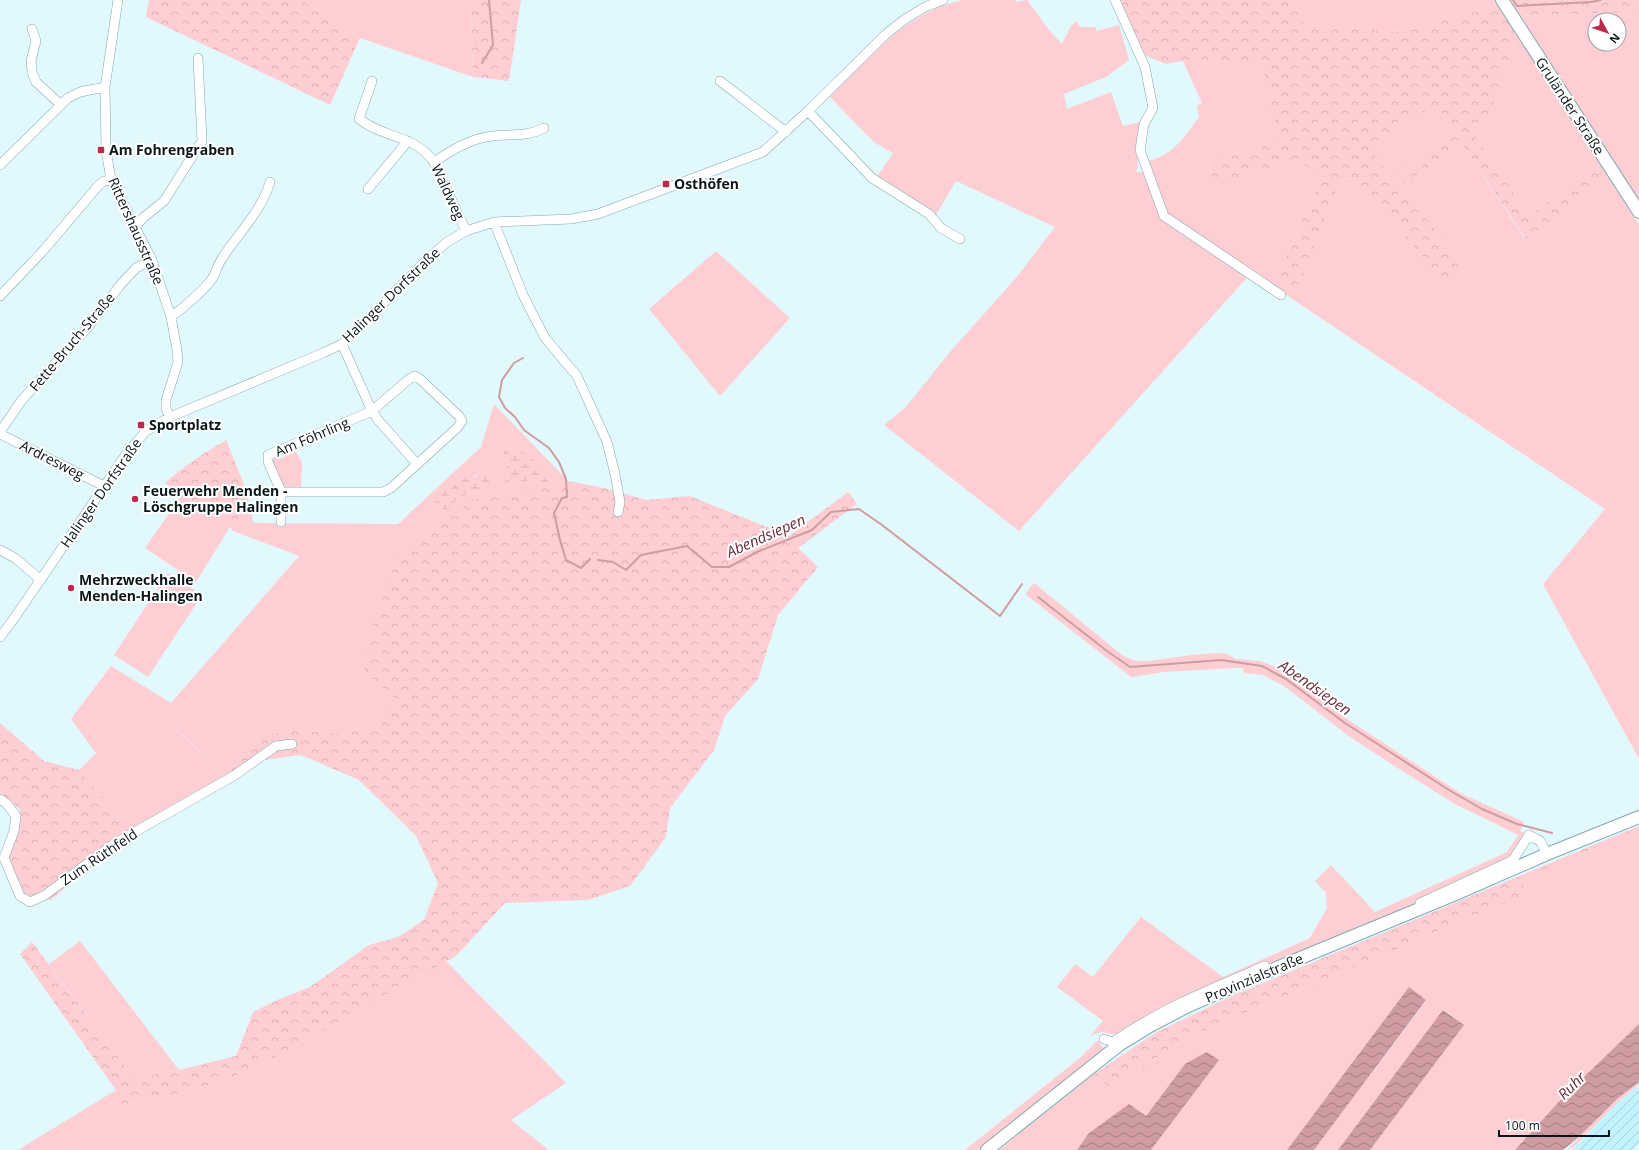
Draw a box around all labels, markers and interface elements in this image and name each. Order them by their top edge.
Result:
north arrow [1587,12,1627,52]
text: N [1606,30,1624,47]
street label: Gruländer Straße [1532,53,1609,158]
place label: Am Fohrengraben [109,140,234,159]
marker: Am Fohrengraben [96,145,106,155]
street label: Waldweg [427,161,470,223]
street label: Rittershausstraße [104,174,169,288]
place label: Osthöfen [674,174,739,193]
marker: Osthöfen [661,179,671,189]
street label: Halinger Dorfstraße [338,243,444,346]
street label: Fette-Bruch-Straße [25,288,119,395]
street label: Am Föhrling [272,412,352,461]
place label: Sportplatz [149,415,221,434]
marker: Sportplatz [136,420,146,430]
street label: Halinger Dorfstraße [56,434,146,551]
street label: Ardresweg [17,435,88,484]
place label: Feuerwehr Menden - Löschgruppe Halingen [143,481,298,516]
marker: Feuerwehr Menden - Löschgruppe Halingen [130,494,140,504]
water label: Abendsiepen [722,509,808,562]
place label: Mehrzweckhalle Menden-Halingen [79,570,203,605]
marker: Mehrzweckhalle Menden-Halingen [66,583,76,593]
water label: Abendsiepen [1274,654,1356,720]
street label: Zum Rüthfeld [57,824,141,889]
street label: Provinzialstraße [1202,948,1306,1007]
water label: Ruhr [1553,1066,1590,1104]
scale bar [1499,1112,1609,1138]
text: 100 m [1505,1117,1540,1134]

